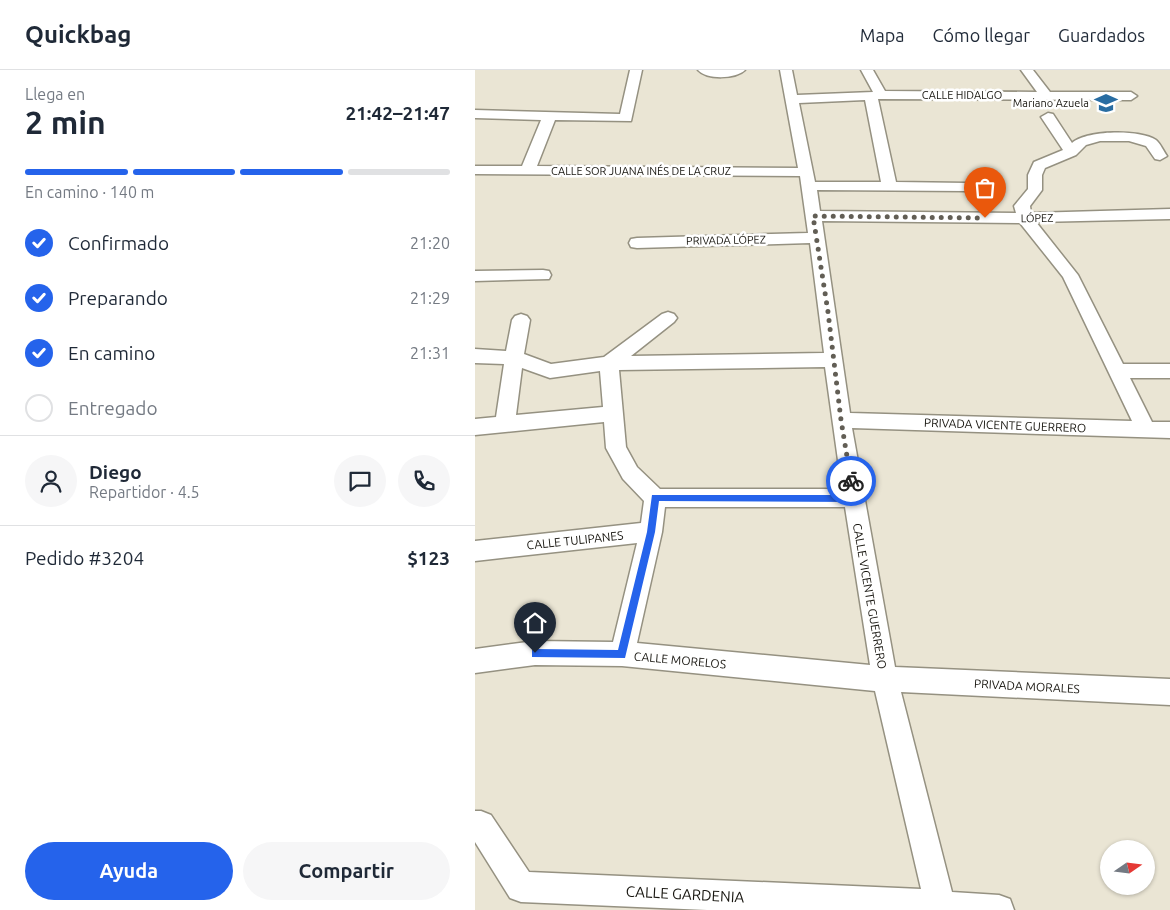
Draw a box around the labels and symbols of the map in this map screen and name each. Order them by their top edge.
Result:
street label: CALLE HIDALGO [922,89,1002,101]
school or university icon: Mariano Azuela [1093,90,1119,116]
place label: Mariano Azuela [1013,97,1089,109]
street label: CALLE SOR JUANA INÉS DE LA CRUZ [551,164,731,177]
pin [964,167,1006,218]
street label: LÓPEZ [1020,211,1053,224]
street label: PRIVADA LÓPEZ [686,232,766,247]
street label: PRIVADA VICENTE GUERRERO [924,416,1086,434]
courier [826,456,876,506]
street label: CALLE VICENTE GUERRERO [851,522,889,670]
street label: CALLE TULIPANES [526,528,624,552]
pin [514,602,556,653]
street label: CALLE MORELOS [633,649,727,671]
street label: PRIVADA MORALES [974,677,1080,695]
north arrow [1100,840,1155,895]
street label: CALLE GARDENIA [625,882,745,906]

